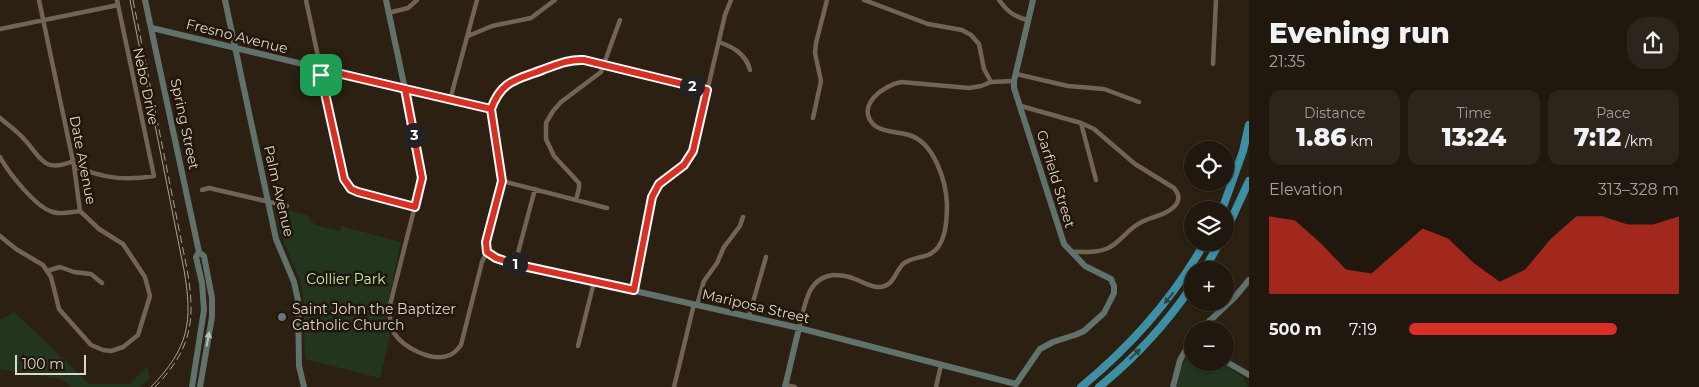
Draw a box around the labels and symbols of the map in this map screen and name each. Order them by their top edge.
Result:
street label: Fresno Avenue [184,15,290,57]
street label: Nebo Drive [129,46,163,126]
pin [300,54,342,96]
pin: 2 [680,74,704,98]
street label: Spring Street [167,77,203,171]
street label: Date Avenue [66,114,100,206]
pin: 3 [402,122,426,148]
street label: Garfield Street [1033,128,1079,230]
street label: Palm Avenue [260,144,298,238]
pin: 1 [502,252,528,276]
park label: Collier Park [306,270,386,288]
street label: Mariposa Street [700,285,812,327]
one-way arrow [1163,291,1174,304]
place label: Saint John the Baptizer Catholic Church [292,300,456,334]
marker: Saint John the Baptizer Catholic Church [276,311,288,323]
one-way arrow [205,331,213,347]
one-way arrow [1129,349,1141,361]
scale bar [15,352,86,375]

